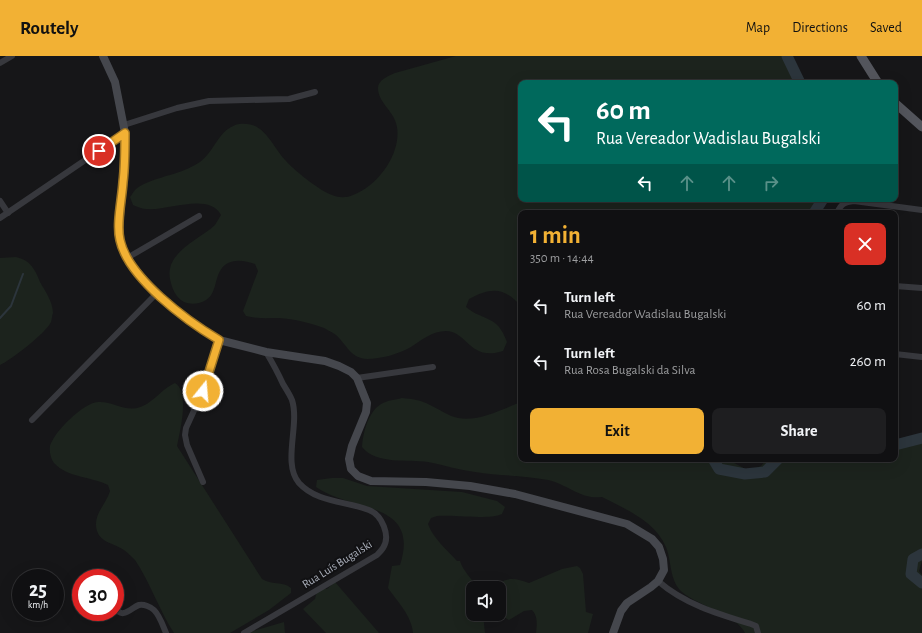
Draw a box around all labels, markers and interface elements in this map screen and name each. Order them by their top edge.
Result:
text: Routely [20,19,79,38]
text: Map [746,21,770,35]
text: Directions [792,21,848,35]
text: Saved [870,21,902,35]
icon: left [530,96,582,148]
text: 60 m [596,97,651,125]
text: Rua Vereador Wadislau Bugalski [596,130,821,148]
pin [82,134,116,168]
icon: arrive [88,140,110,162]
icon: left [634,172,656,194]
icon: ahead [676,172,698,194]
icon: ahead [718,172,740,194]
icon: right [760,172,782,194]
button: close [844,223,886,265]
text: 1 min [530,224,581,248]
text: 350 m · 14:44 [530,252,594,265]
text: Turn left [564,290,615,305]
icon: left [530,295,552,317]
text: 60 m [857,298,886,313]
text: Rua Vereador Wadislau Bugalski [564,308,726,321]
text: Turn left [564,346,615,361]
icon: left [530,351,552,373]
text: 260 m [850,354,886,369]
text: Rua Rosa Bugalski da Silva [564,364,696,377]
position arrow [182,370,224,412]
button: Exit [530,408,704,454]
button: Share [712,408,886,454]
street label: Rua Luís Bugalski [300,538,374,590]
speed limit sign: 30 [72,569,124,621]
text: 25 [29,580,47,600]
map controls [466,581,506,621]
button: sound [466,581,506,621]
text: km/h [28,600,48,610]

